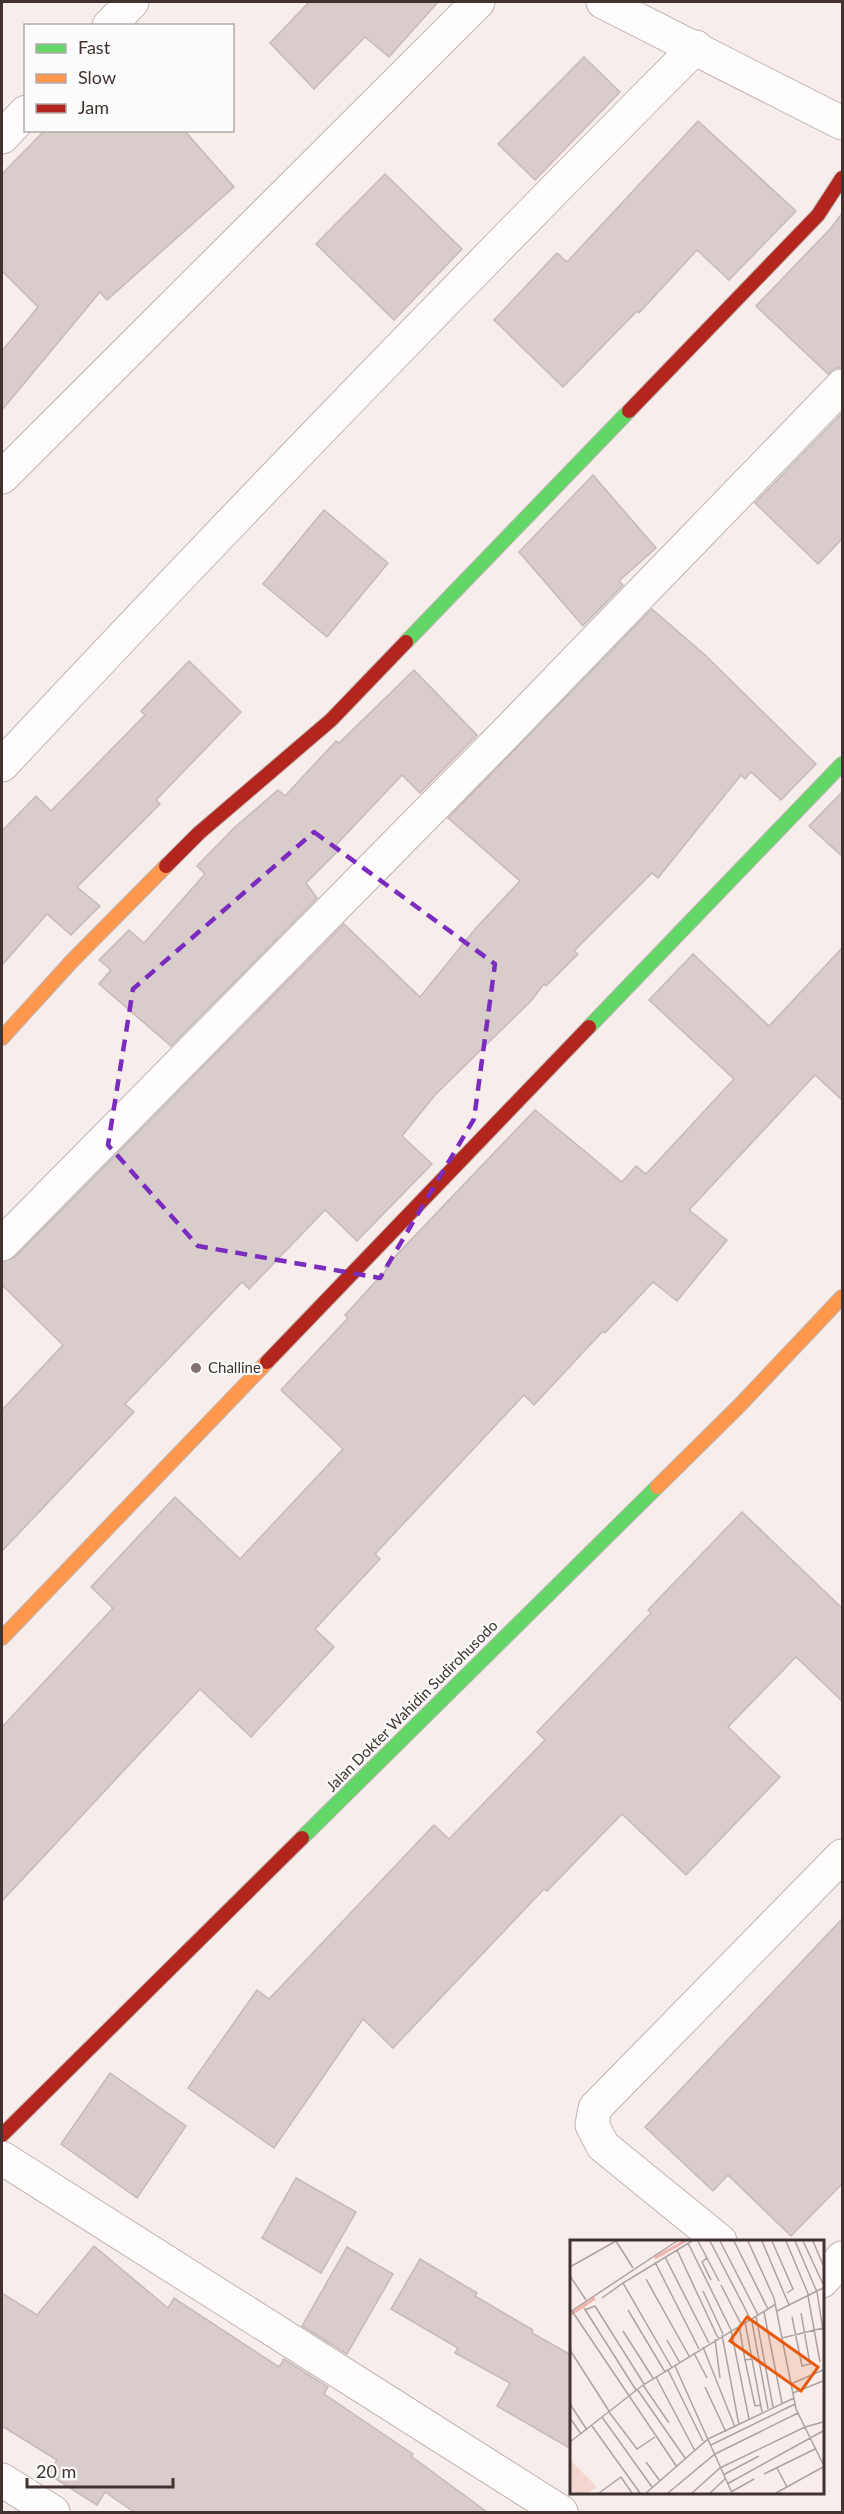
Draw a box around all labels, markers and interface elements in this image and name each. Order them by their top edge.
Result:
legend [24,24,234,132]
text: Fast [78,36,111,58]
text: Slow [78,66,116,88]
text: Jam [78,96,109,118]
place label: Challine [208,1358,261,1376]
marker: Challine [189,1361,203,1375]
street label: Jalan Dokter Wahidin Sudirohusodo [322,1616,501,1795]
inset map [570,2240,823,2493]
scale bar [27,2451,172,2489]
text: 20 m [36,2460,76,2482]

